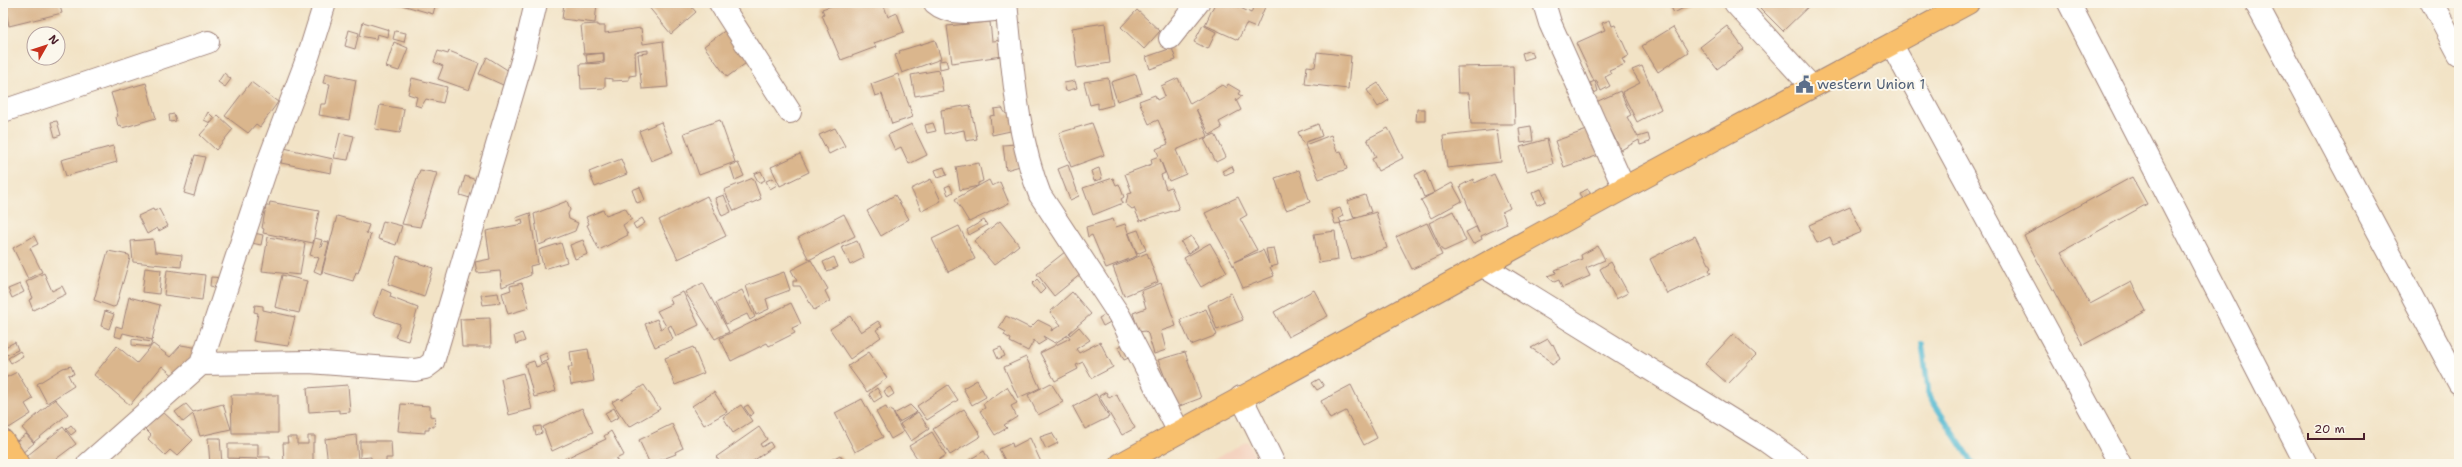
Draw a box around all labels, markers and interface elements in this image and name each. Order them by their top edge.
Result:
north arrow [26,26,66,66]
text: N [45,32,62,48]
public building icon: western Union 1 [1794,74,1814,94]
place label: western Union 1 [1817,75,1925,93]
scale bar [2308,415,2364,441]
text: 20 m [2314,421,2345,437]

